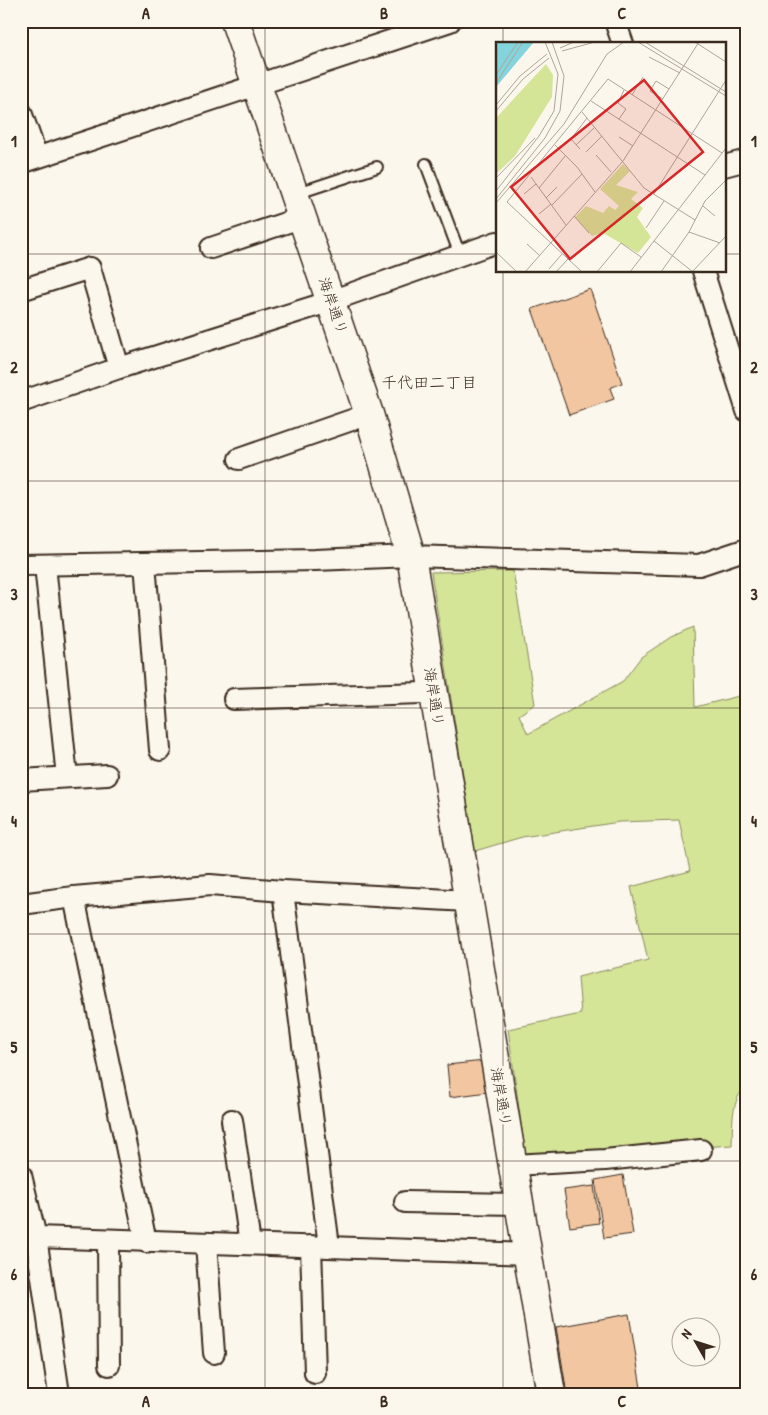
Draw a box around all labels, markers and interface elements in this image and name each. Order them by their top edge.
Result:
text: A [142,2,150,24]
text: B [380,2,388,24]
text: C [618,2,627,24]
inset map [496,42,726,272]
text: 1 [11,130,17,152]
text: 1 [751,130,757,152]
street label: 海岸通り [314,274,353,338]
text: 2 [10,356,18,378]
text: 2 [750,356,758,378]
district label: 千代田二丁目 [381,371,477,393]
text: 3 [10,583,18,605]
text: 3 [750,583,758,605]
street label: 海岸通り [419,666,450,728]
text: 4 [11,810,17,832]
text: 4 [751,810,757,832]
text: 5 [11,1036,18,1058]
text: 5 [751,1036,758,1058]
street label: 海岸通り [486,1066,517,1128]
text: 6 [11,1263,18,1285]
text: 6 [751,1263,758,1285]
north arrow [670,1318,720,1368]
text: N [676,1324,696,1342]
text: A [142,1390,150,1412]
text: B [380,1390,388,1412]
text: C [618,1390,627,1412]

